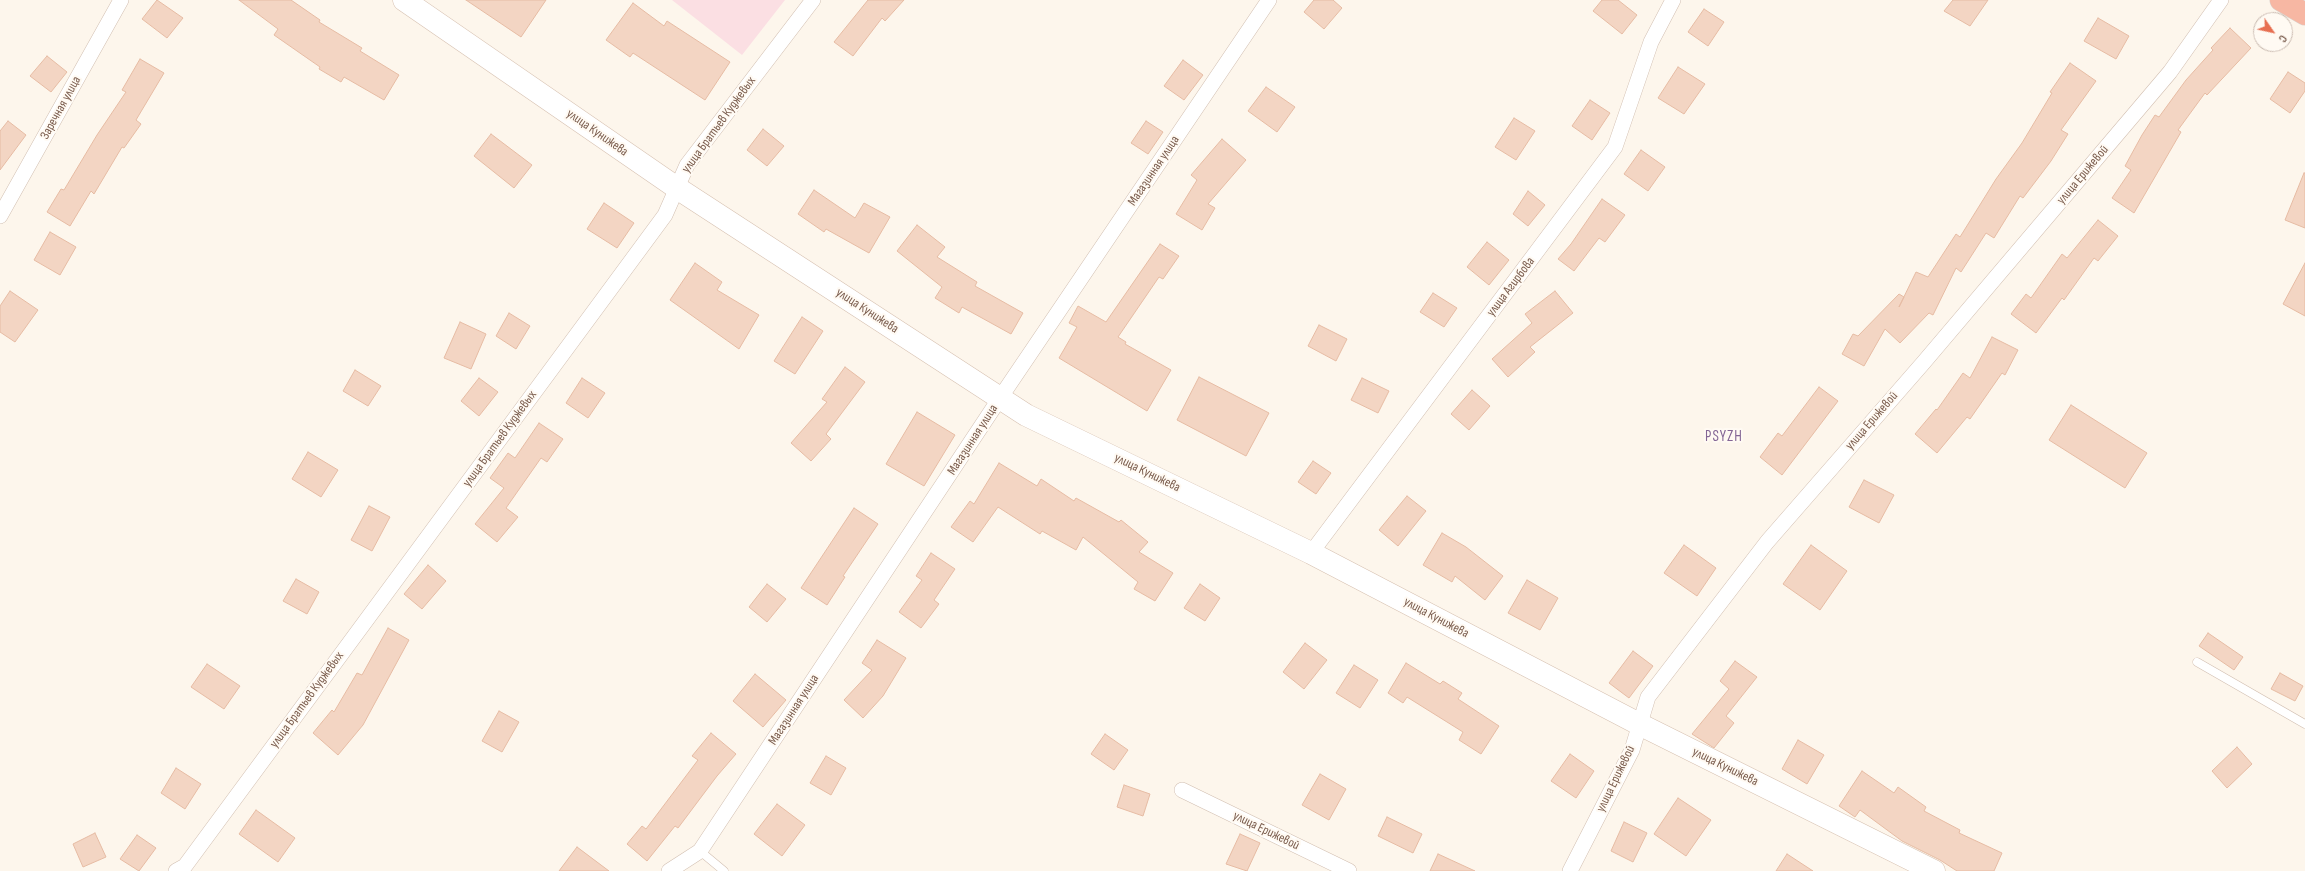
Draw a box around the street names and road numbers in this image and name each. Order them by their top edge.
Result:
street label: Заречная улица [37,74,85,142]
street label: улица Братьев Куджевых [679,74,759,176]
street label: улица Кунижева [563,106,631,160]
street label: Магазинная улица [1125,133,1183,209]
street label: улица Ерижевой [2054,142,2112,208]
street label: улица Агирбова [1484,254,1538,320]
street label: улица Кунижева [833,285,901,337]
street label: улица Братьев Куджевых [460,388,540,490]
street label: улица Ерижевой [1842,389,1902,453]
street label: Магазинная улица [944,402,1002,478]
street label: улица Кунижева [1111,450,1183,496]
street label: улица Кунижева [1401,594,1471,642]
street label: улица Братьев Куджевых [267,649,347,751]
street label: Магазинная улица [765,672,823,748]
street label: улица Ерижевой [1593,743,1639,815]
street label: улица Кунижева [1689,744,1761,790]
street label: улица Ерижевой [1230,808,1302,854]

